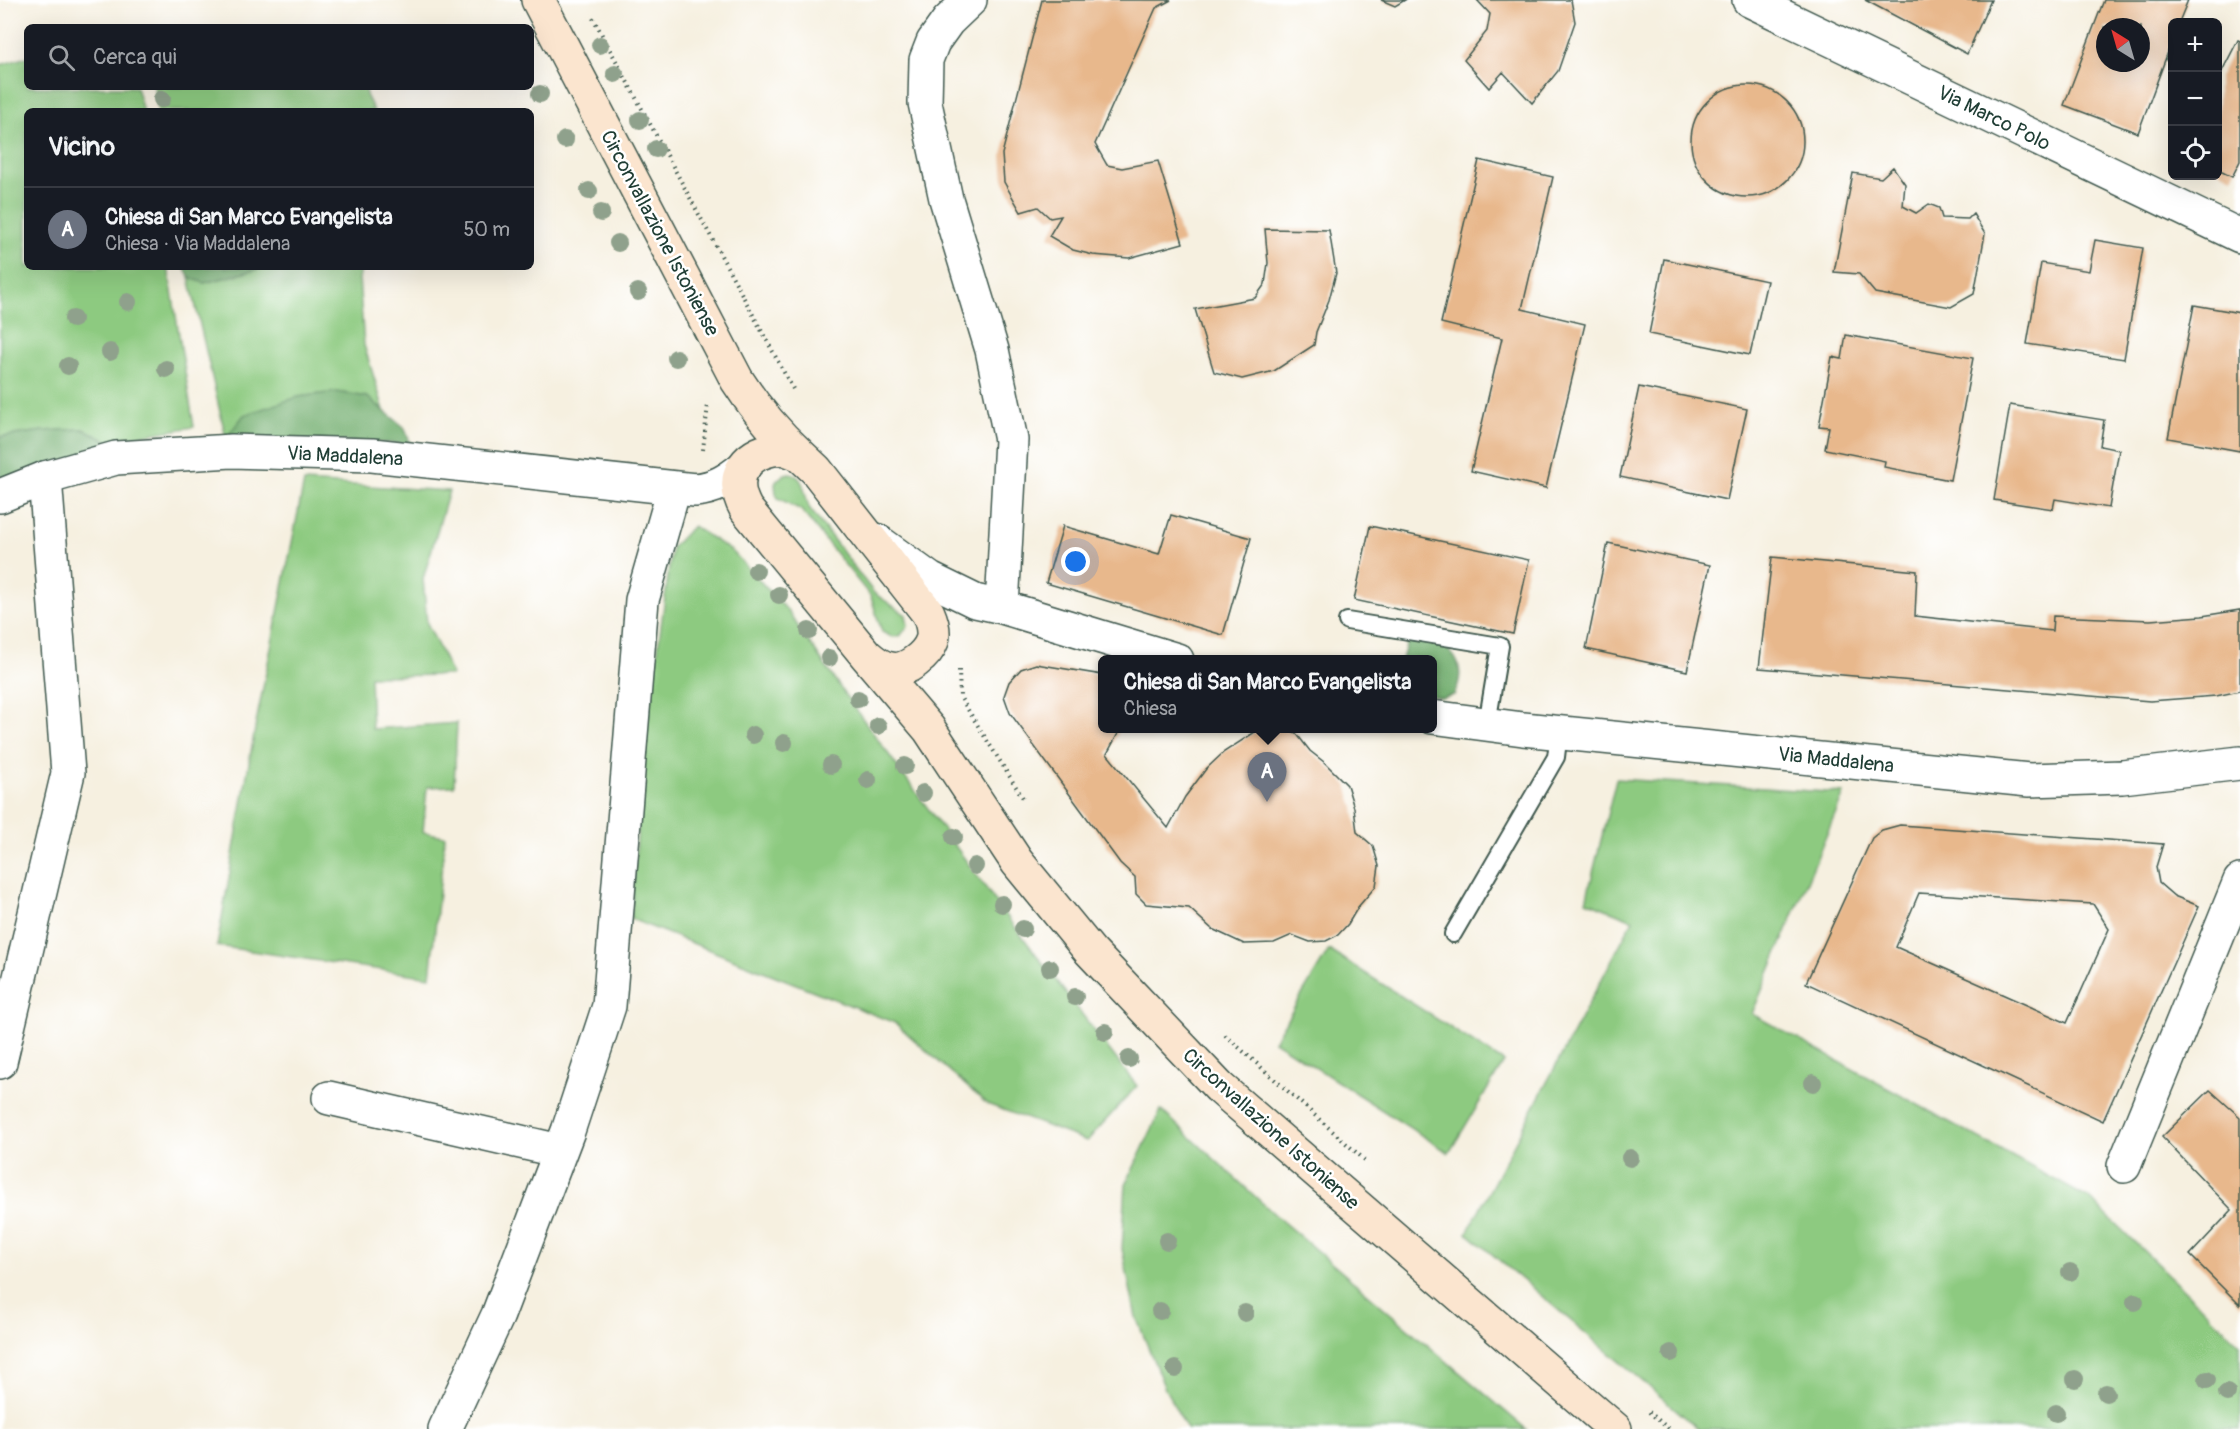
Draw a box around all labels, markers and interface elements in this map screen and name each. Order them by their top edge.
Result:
north arrow [2096,18,2150,72]
map controls [2168,18,2222,180]
button: + [2168,18,2222,72]
search box [24,24,534,90]
icon: search [45,41,78,74]
text: Cerca qui [93,43,177,71]
button: − [2168,72,2222,126]
street label: Via Marco Polo [1933,80,2055,156]
street label: Circonvallazione Istoniense [595,126,725,340]
button: locate [2168,126,2222,180]
text: Vicino [48,131,115,163]
text: Chiesa di San Marco Evangelista [105,203,393,231]
text: A [61,217,74,242]
text: 50 m [463,217,510,242]
text: Chiesa · Via Maddalena [105,231,290,256]
street label: Via Maddalena [286,440,404,472]
your location [1061,547,1090,576]
popup [1098,655,1437,733]
text: Chiesa di San Marco Evangelista [1124,668,1411,696]
text: Chiesa [1124,696,1177,721]
street label: Via Maddalena [1777,741,1895,779]
pin: A [1248,752,1286,802]
street label: Circonvallazione Istoniense [1177,1043,1365,1215]

